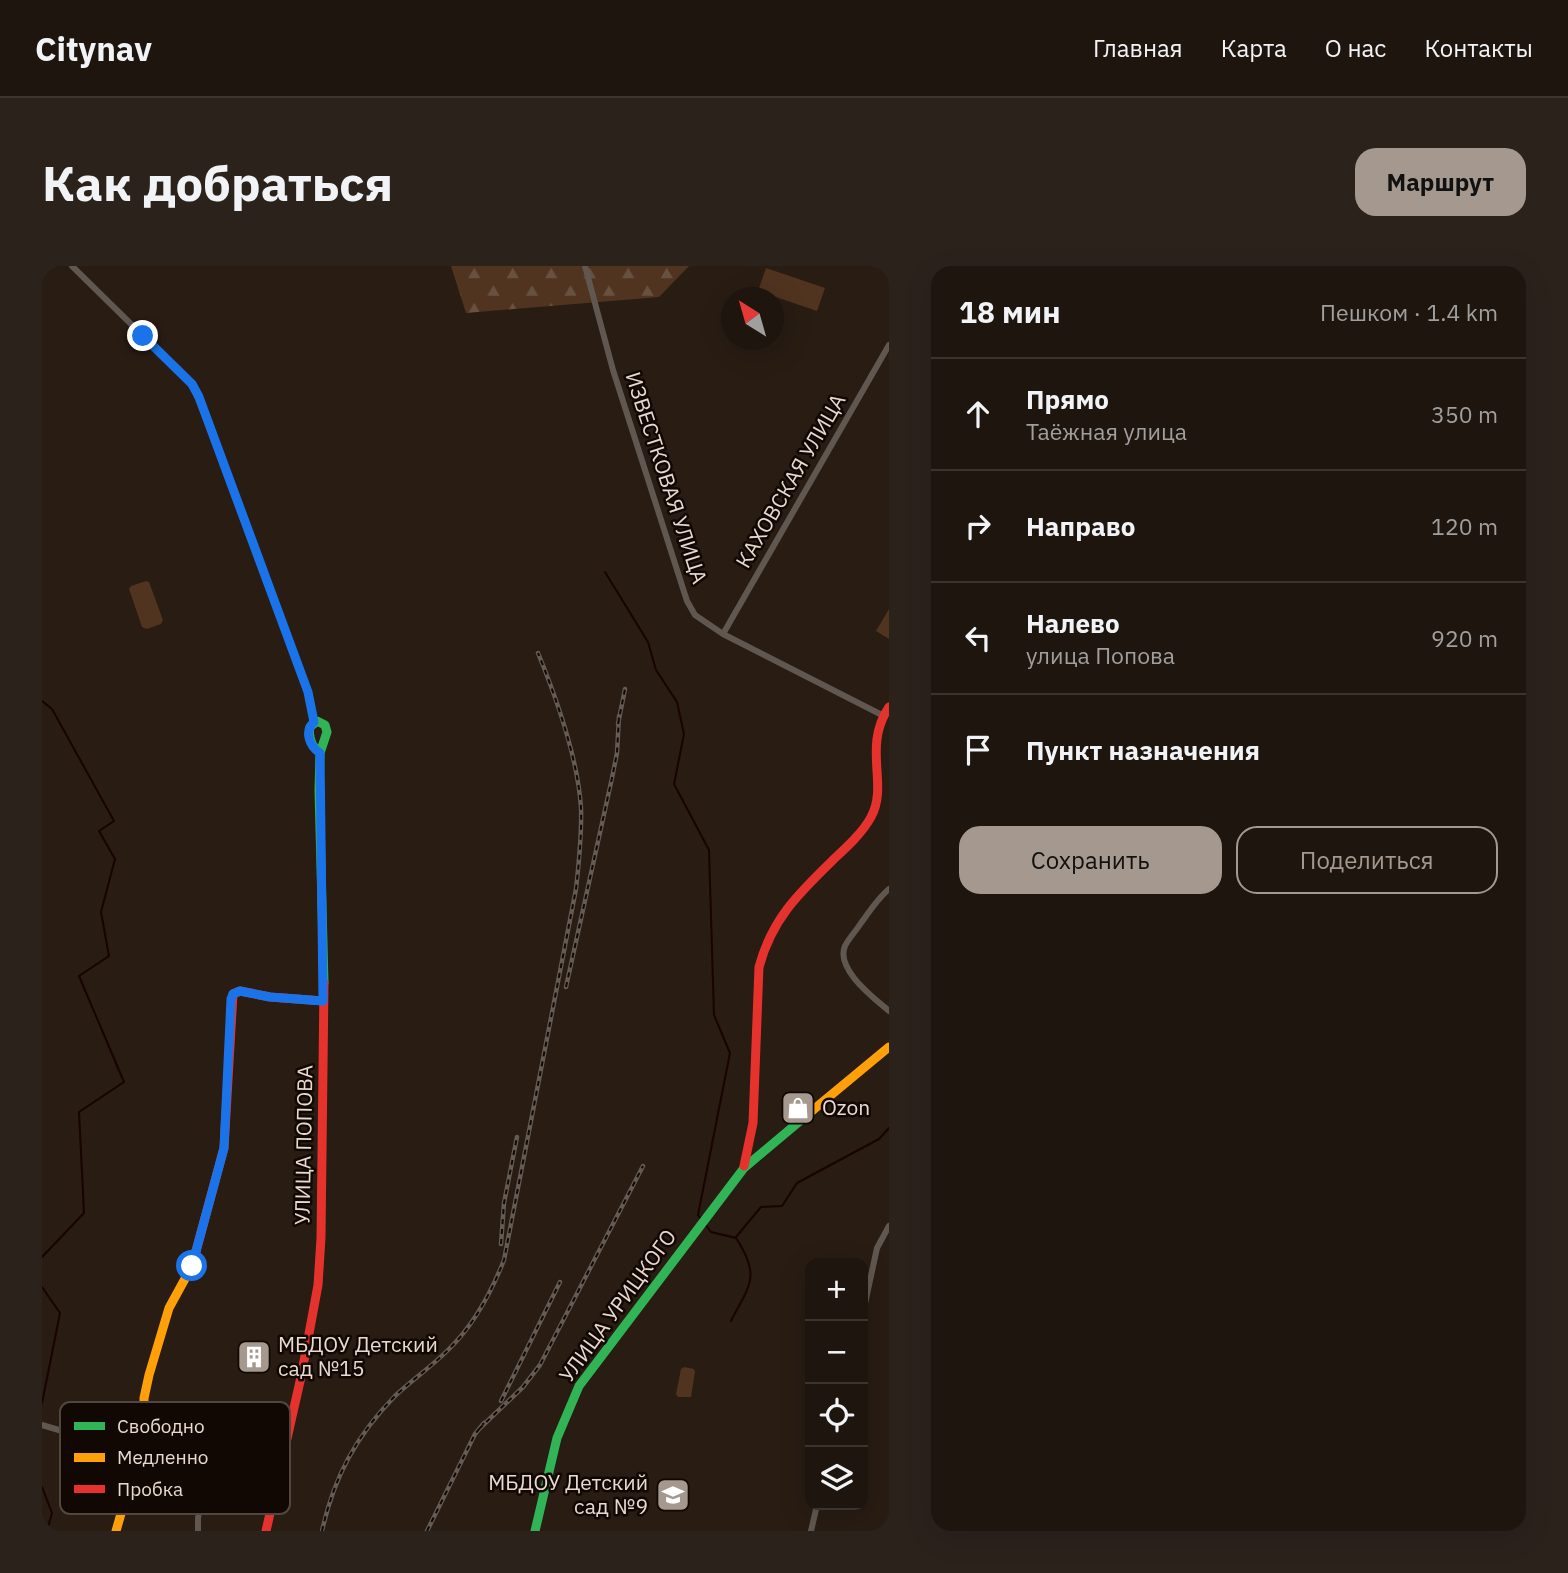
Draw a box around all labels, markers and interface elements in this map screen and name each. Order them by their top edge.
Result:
text: Citynav [35,27,152,70]
text: Главная [1093,32,1183,64]
text: Карта [1221,32,1287,64]
text: О нас [1325,32,1386,64]
text: Контакты [1424,32,1533,64]
button: Маршрут [1355,148,1526,216]
text: Как добраться [42,151,393,214]
north arrow [721,287,784,350]
text: 18 мин [959,292,1061,331]
text: Пешком · 1.4 km [1320,297,1498,327]
route end [127,320,158,351]
street label: ИЗВЕСТКОВАЯ УЛИЦА [619,368,714,587]
text: Прямо [1026,382,1109,416]
street label: КАХОВСКАЯ УЛИЦА [729,388,851,573]
icon: ahead [959,395,997,433]
text: 350 m [1431,399,1498,429]
text: Таёжная улица [1026,416,1187,446]
icon: right [959,507,997,545]
text: Направо [1026,509,1135,543]
text: 120 m [1431,511,1498,541]
text: Налево [1026,606,1120,640]
icon: left [959,619,997,657]
text: 920 m [1431,623,1498,653]
text: улица Попова [1026,640,1175,670]
icon: arrive [959,731,997,769]
text: Пункт назначения [1026,733,1260,767]
button: Сохранить [959,826,1222,894]
button: Поделиться [1236,826,1498,894]
street label: УЛИЦА ПОПОВА [288,1065,318,1225]
shop icon: Ozon [779,1089,817,1127]
place label: Ozon [822,1093,870,1121]
street label: УЛИЦА УРИЦКОГО [552,1223,682,1388]
route start [176,1250,207,1281]
map controls [805,1258,868,1510]
button: + [805,1258,868,1321]
button: − [805,1321,868,1384]
place label: МБДОУ Детский сад №15 [278,1330,438,1382]
building icon: МБДОУ Детский сад №15 [235,1338,273,1376]
button: locate [805,1384,868,1447]
legend [60,1402,290,1514]
text: Свободно [117,1414,205,1438]
text: Медленно [117,1445,208,1469]
button: layers [805,1447,868,1510]
place label: МБДОУ Детский сад №9 [488,1468,648,1520]
school or university icon: МБДОУ Детский сад №9 [654,1476,692,1514]
text: Пробка [117,1477,183,1501]

